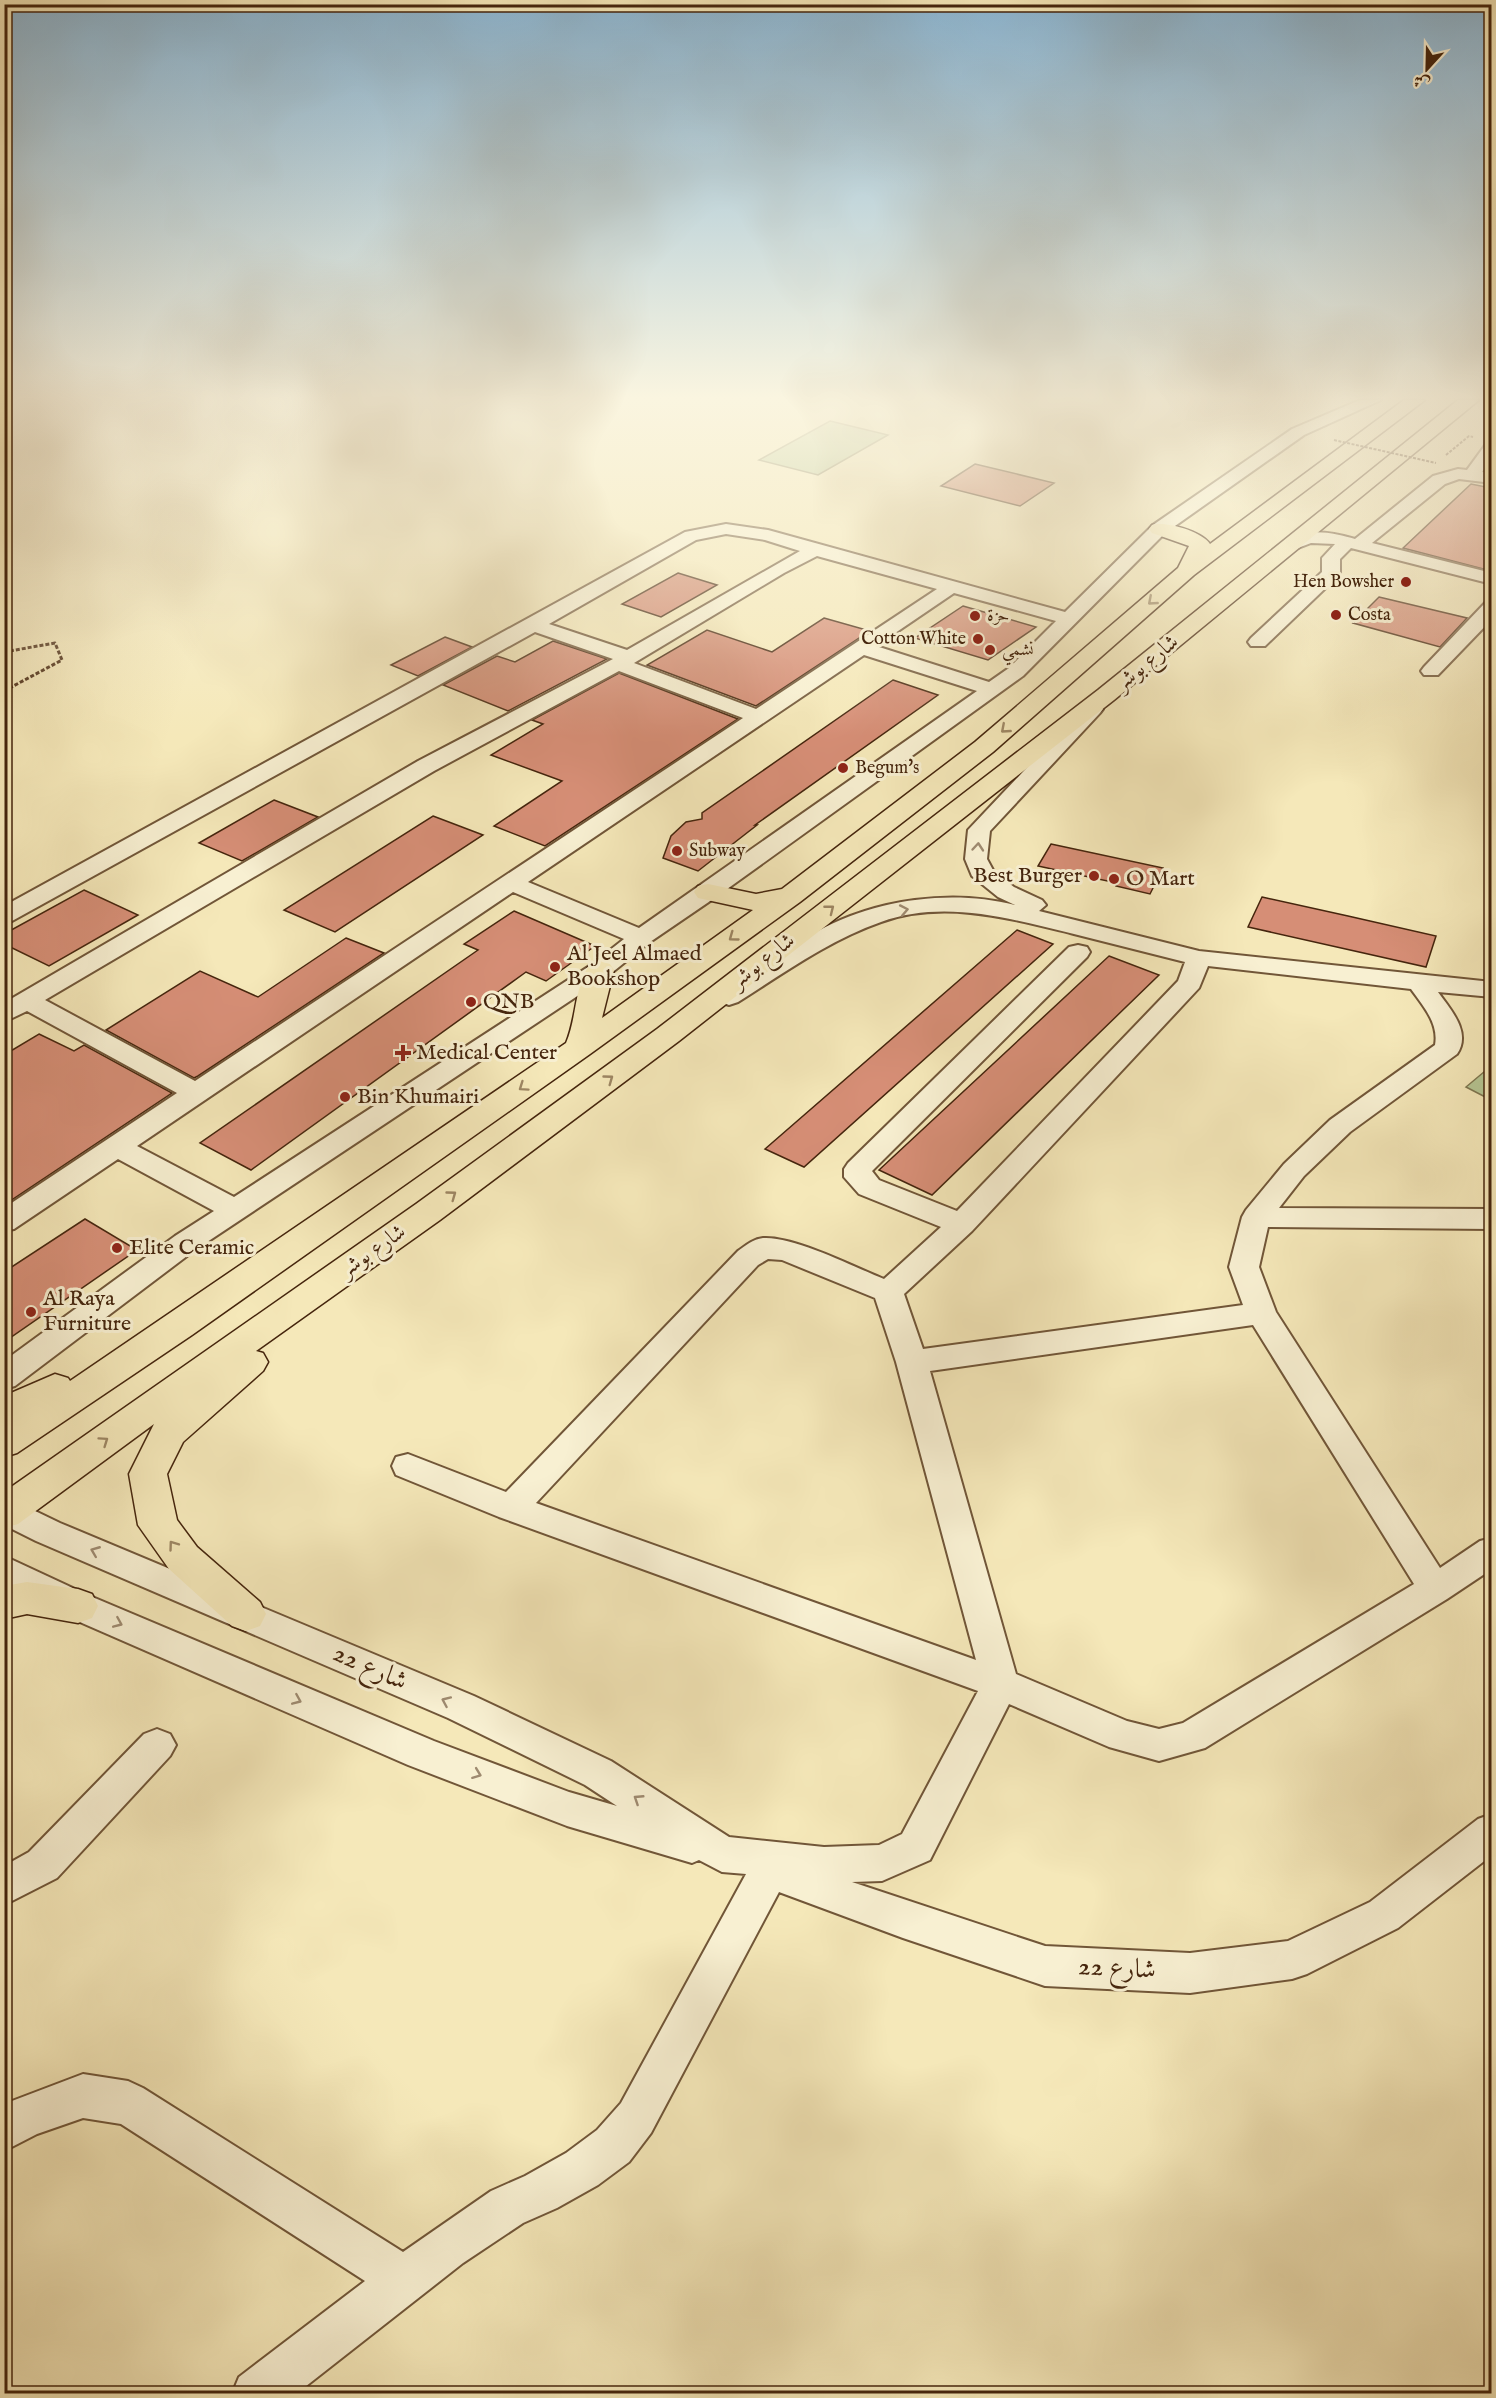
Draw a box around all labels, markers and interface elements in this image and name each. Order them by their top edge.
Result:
north arrow [1397,39,1457,99]
text: ش [1411,69,1433,93]
place label: Hen Bowsher [1293,571,1394,594]
marker: Hen Bowsher [1399,575,1413,589]
one-way arrow [1148,594,1159,605]
place label: Costa [1348,604,1391,627]
place label: حزة [987,605,1009,628]
marker: Costa [1329,608,1343,622]
marker: حزة [968,609,982,623]
place label: Cotton White [861,628,966,651]
street label: شارع بوشر [1108,629,1187,701]
marker: Cotton White [971,632,985,646]
place label: نشمي [1002,639,1034,666]
marker: نشمي [983,643,997,657]
one-way arrow [1001,722,1012,733]
place label: Begum's [855,757,919,780]
marker: Begum's [836,761,850,775]
place label: Subway [689,840,745,863]
one-way arrow [971,842,984,851]
marker: Subway [670,844,684,858]
place label: Best Burger [973,862,1082,890]
place label: O Mart [1126,865,1195,893]
marker: Best Burger [1087,869,1101,883]
marker: O Mart [1107,872,1121,886]
one-way arrow [898,904,908,917]
one-way arrow [824,906,835,917]
street label: شارع بوشر [723,927,803,999]
one-way arrow [729,930,740,941]
place label: Al Jeel Almaed Bookshop [566,940,702,993]
marker: Al Jeel Almaed Bookshop [548,960,562,974]
place label: QNB [483,988,534,1016]
marker: QNB [464,995,478,1009]
place label: Medical Center [416,1039,557,1067]
marker: Medical Center [394,1044,412,1062]
one-way arrow [602,1075,613,1086]
one-way arrow [519,1080,530,1091]
place label: Bin Khumairi [357,1083,479,1111]
marker: Bin Khumairi [338,1090,352,1104]
one-way arrow [446,1191,457,1202]
street label: شارع بوشر [333,1218,413,1287]
place label: Elite Ceramic [129,1234,254,1262]
marker: Elite Ceramic [110,1241,124,1255]
place label: Al Raya Furniture [42,1285,131,1338]
marker: Al Raya Furniture [24,1305,38,1319]
one-way arrow [98,1437,109,1448]
one-way arrow [169,1540,180,1551]
one-way arrow [90,1546,101,1558]
one-way arrow [111,1616,122,1628]
street label: شارع 22 [326,1637,413,1702]
one-way arrow [291,1693,302,1705]
one-way arrow [441,1696,452,1708]
one-way arrow [471,1767,482,1780]
one-way arrow [633,1795,644,1806]
street label: شارع 22 [1077,1950,1157,1991]

